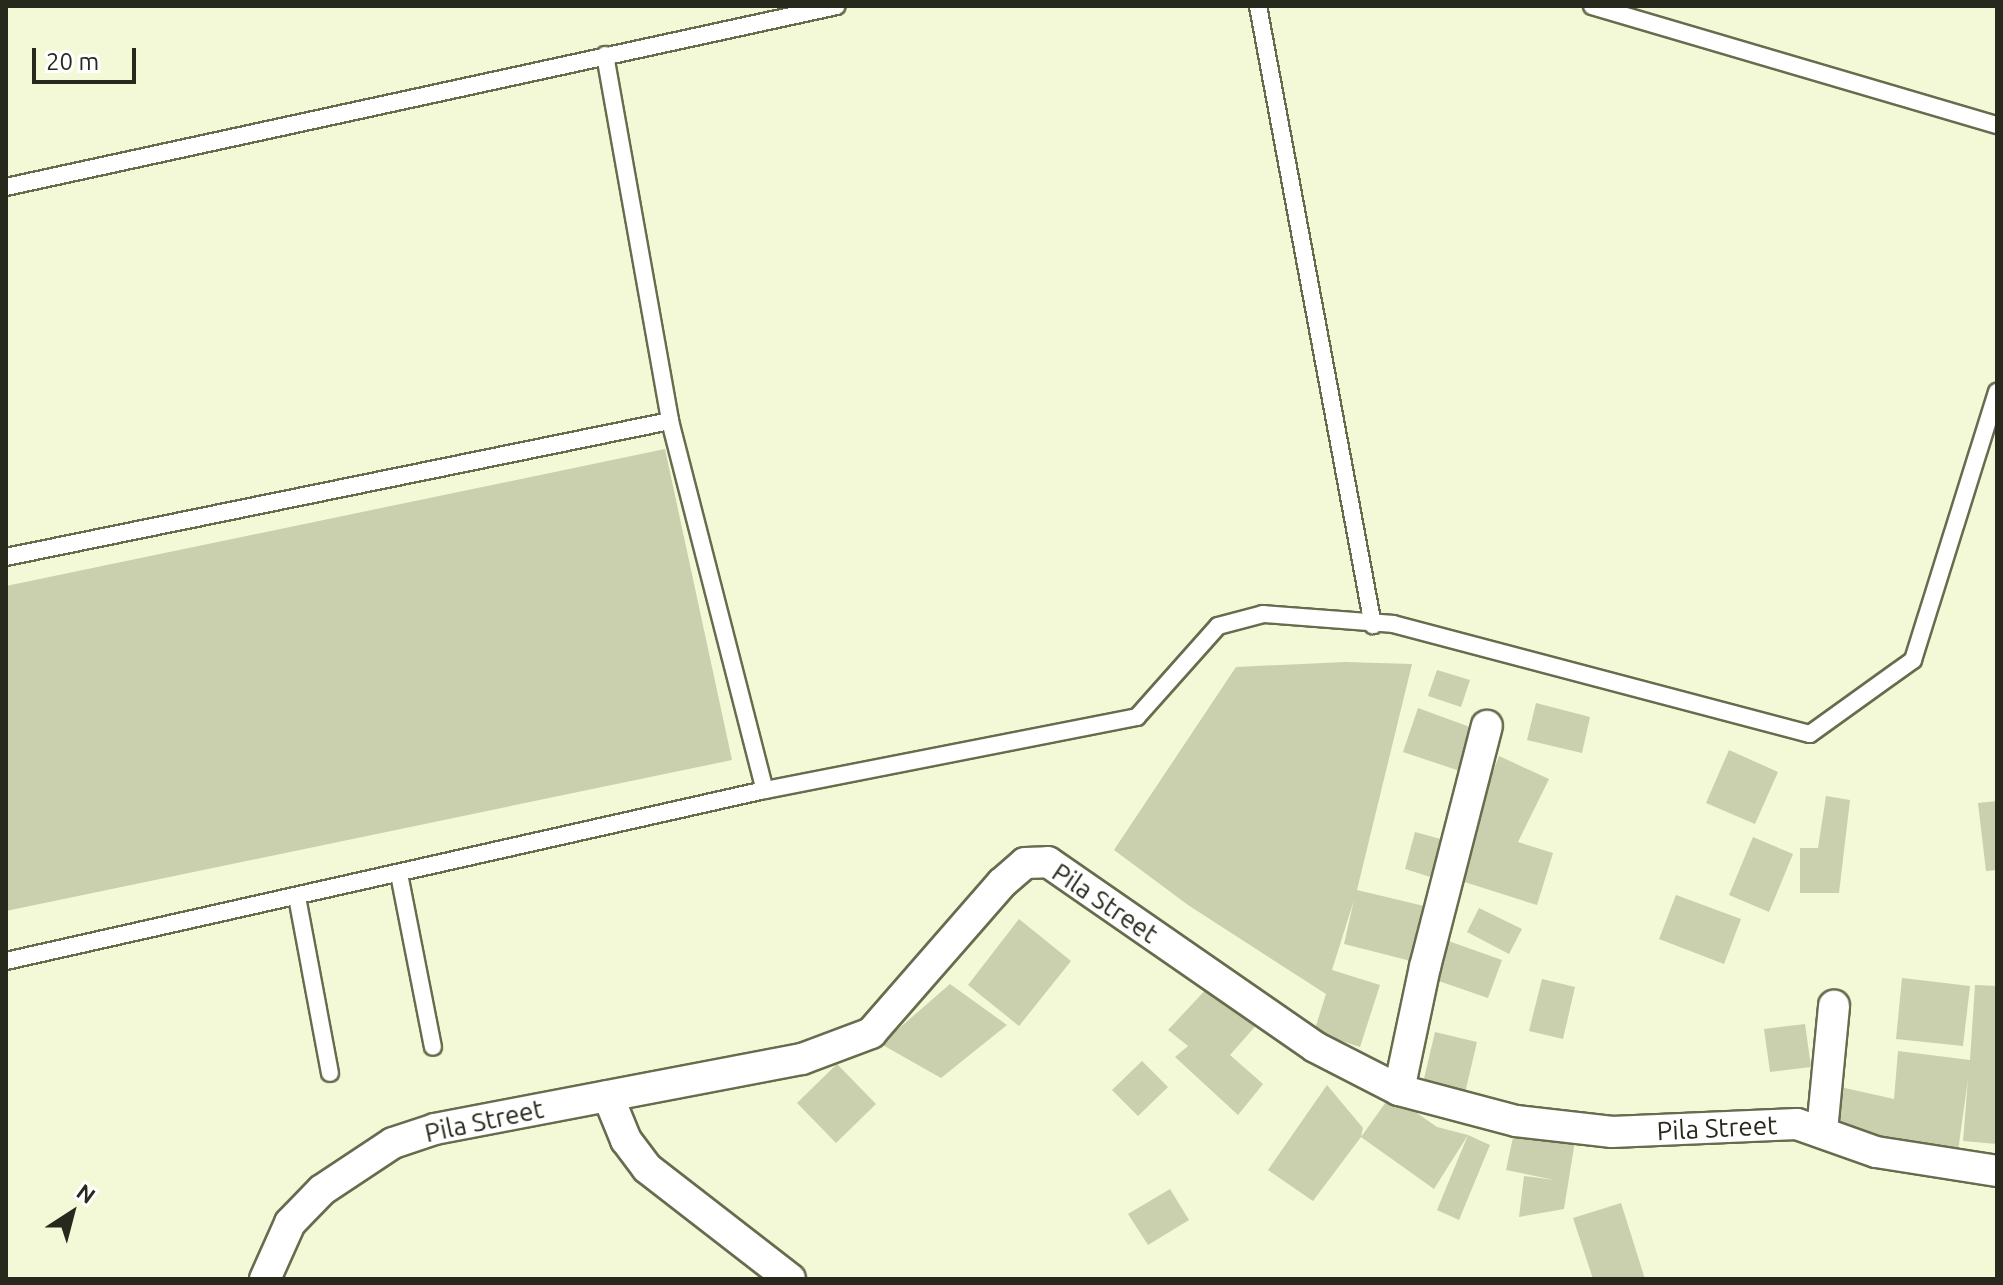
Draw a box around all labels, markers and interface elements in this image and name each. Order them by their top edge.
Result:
scale bar [36,32,140,82]
text: 20 m [46,48,99,75]
street label: Pila Street [1046,856,1164,950]
street label: Pila Street [422,1093,546,1149]
street label: Pila Street [1656,1109,1778,1147]
north arrow [32,1173,112,1253]
text: N [72,1178,100,1208]

